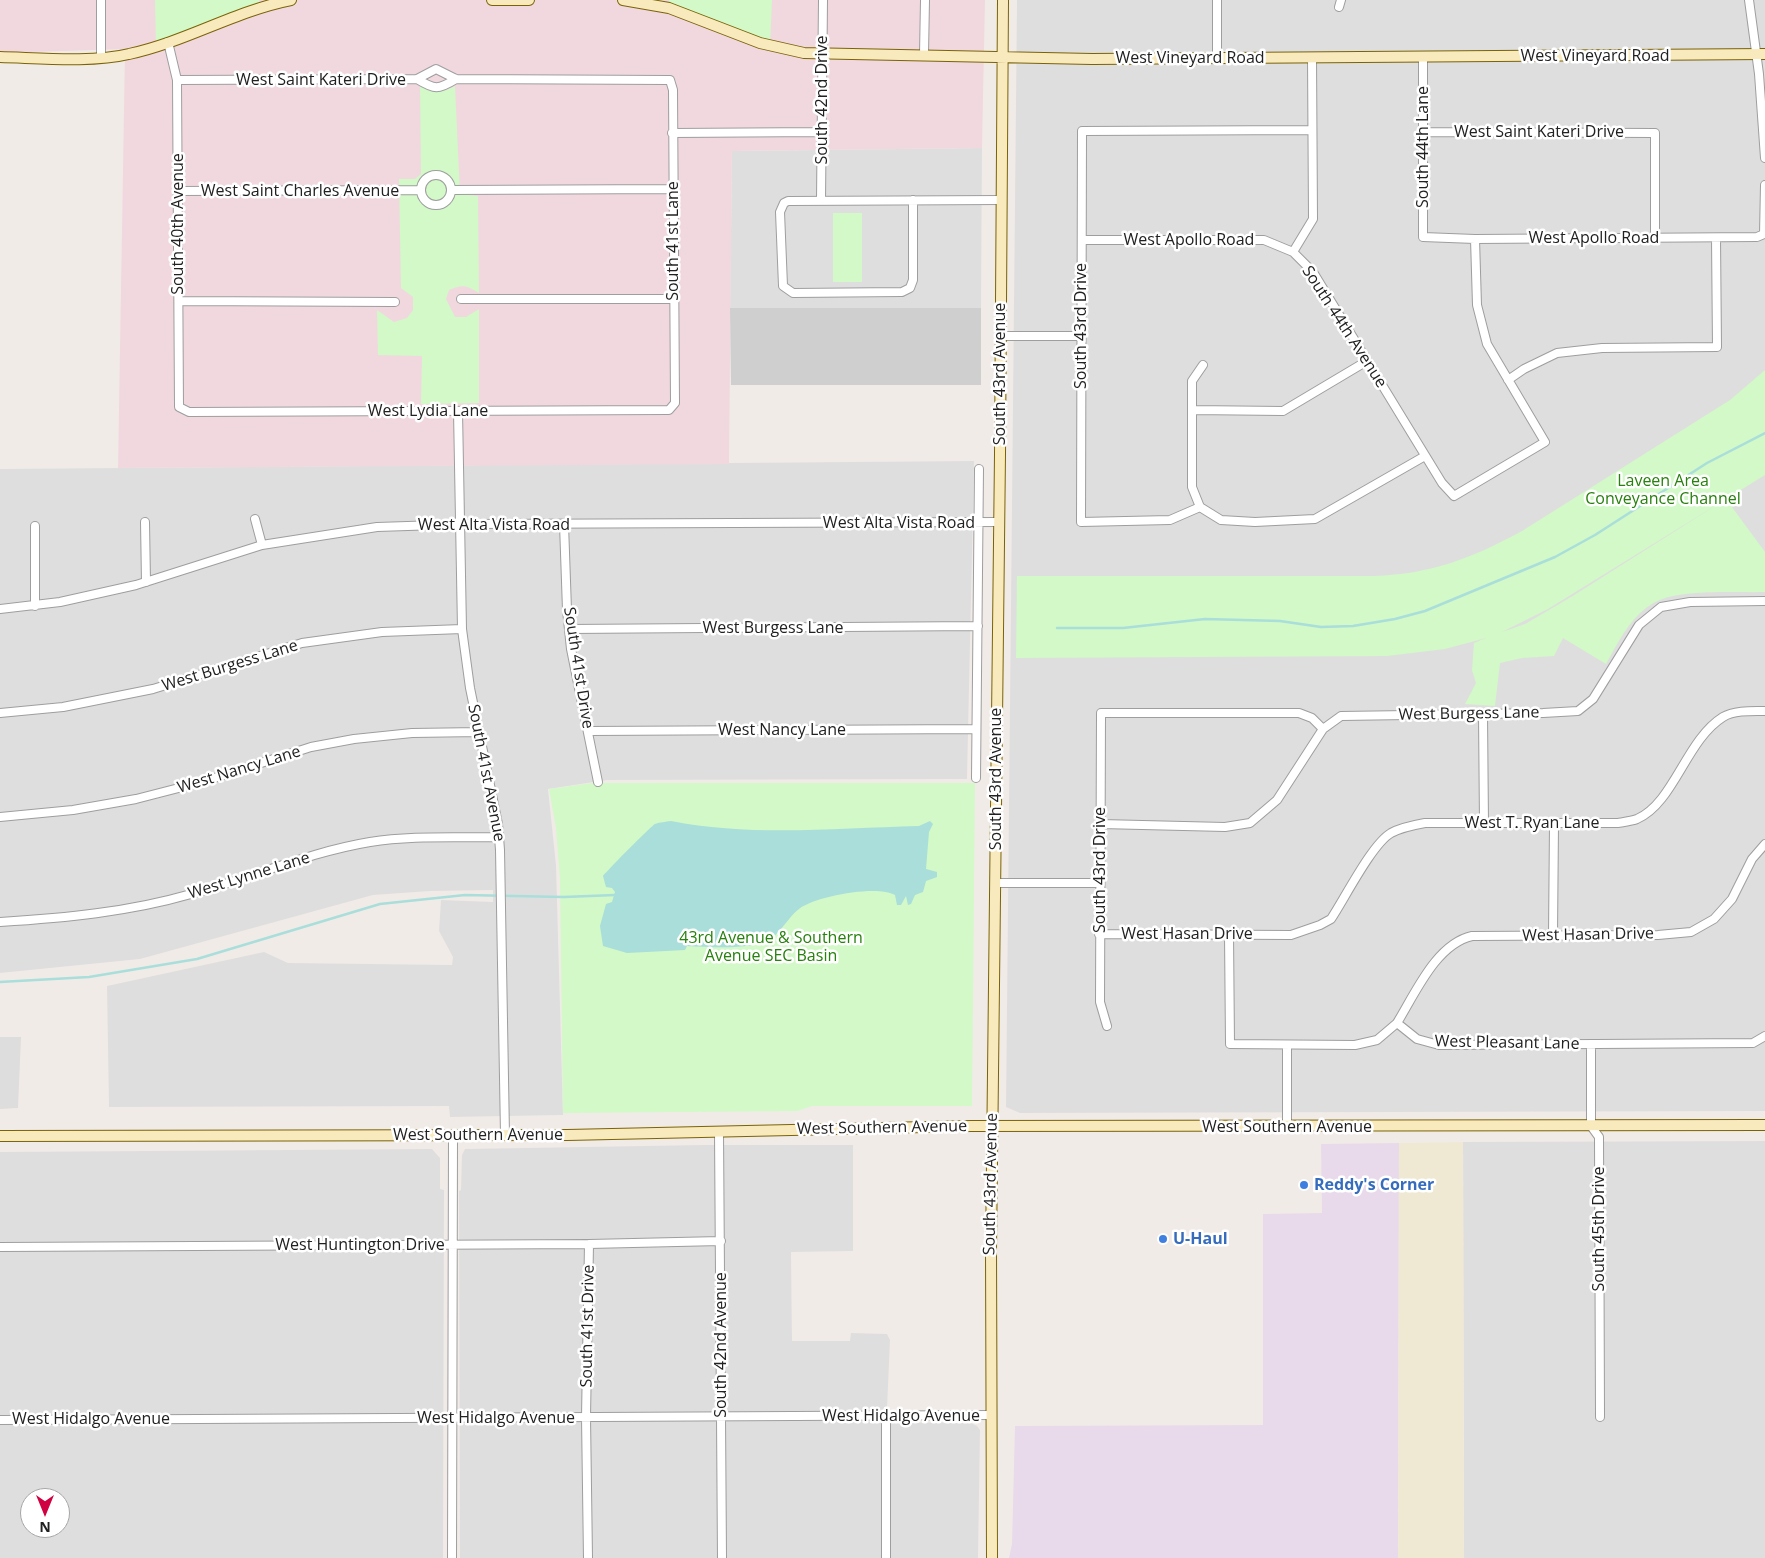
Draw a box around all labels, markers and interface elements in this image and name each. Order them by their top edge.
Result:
street label: South 42nd Drive [812,35,832,165]
street label: West Vineyard Road [1520,46,1670,66]
street label: West Vineyard Road [1115,48,1265,68]
street label: West Saint Kateri Drive [236,70,406,90]
street label: South 44th Lane [1413,86,1433,208]
street label: West Saint Kateri Drive [1454,122,1624,142]
street label: South 40th Avenue [168,153,188,295]
street label: West Saint Charles Avenue [201,181,399,201]
street label: South 41st Lane [663,181,683,301]
street label: West Apollo Road [1529,228,1659,248]
street label: West Apollo Road [1124,230,1254,250]
street label: South 44th Avenue [1297,262,1391,392]
street label: South 43rd Drive [1071,263,1091,389]
street label: South 43rd Avenue [990,303,1010,445]
street label: West Lydia Lane [368,401,488,421]
park label: Laveen Area Conveyance Channel [1585,471,1741,509]
street label: West Alta Vista Road [823,513,975,533]
street label: West Alta Vista Road [418,515,570,535]
street label: South 41st Drive [559,606,597,730]
street label: West Burgess Lane [702,618,844,638]
street label: West Burgess Lane [160,636,300,696]
street label: South 41st Avenue [463,703,509,843]
street label: West Burgess Lane [1398,703,1540,725]
street label: South 43rd Avenue [986,708,1006,850]
street label: West Nancy Lane [718,720,846,740]
street label: West Nancy Lane [175,742,303,798]
street label: South 43rd Drive [1090,807,1110,933]
street label: West T. Ryan Lane [1464,813,1600,833]
street label: West Lynne Lane [186,848,312,904]
street label: West Hasan Drive [1121,924,1253,944]
street label: West Hasan Drive [1522,924,1654,946]
park label: 43rd Avenue & Southern Avenue SEC Basin [679,928,863,966]
street label: West Pleasant Lane [1434,1032,1580,1054]
street label: South 43rd Avenue [980,1113,1002,1255]
street label: West Southern Avenue [797,1117,967,1139]
street label: West Southern Avenue [1202,1117,1372,1137]
street label: West Southern Avenue [393,1125,563,1145]
street label: South 45th Drive [1589,1166,1609,1292]
place label: Reddy's Corner [1314,1175,1434,1195]
marker: Reddy's Corner [1298,1179,1310,1191]
place label: U-Haul [1173,1229,1228,1249]
marker: U-Haul [1157,1233,1169,1245]
street label: West Huntington Drive [275,1235,445,1255]
street label: South 41st Drive [577,1264,599,1388]
street label: South 42nd Avenue [711,1272,731,1418]
street label: West Hidalgo Avenue [822,1406,980,1426]
street label: West Hidalgo Avenue [417,1408,575,1428]
street label: West Hidalgo Avenue [12,1409,170,1429]
north arrow [20,1488,70,1538]
text: N [39,1518,51,1537]

